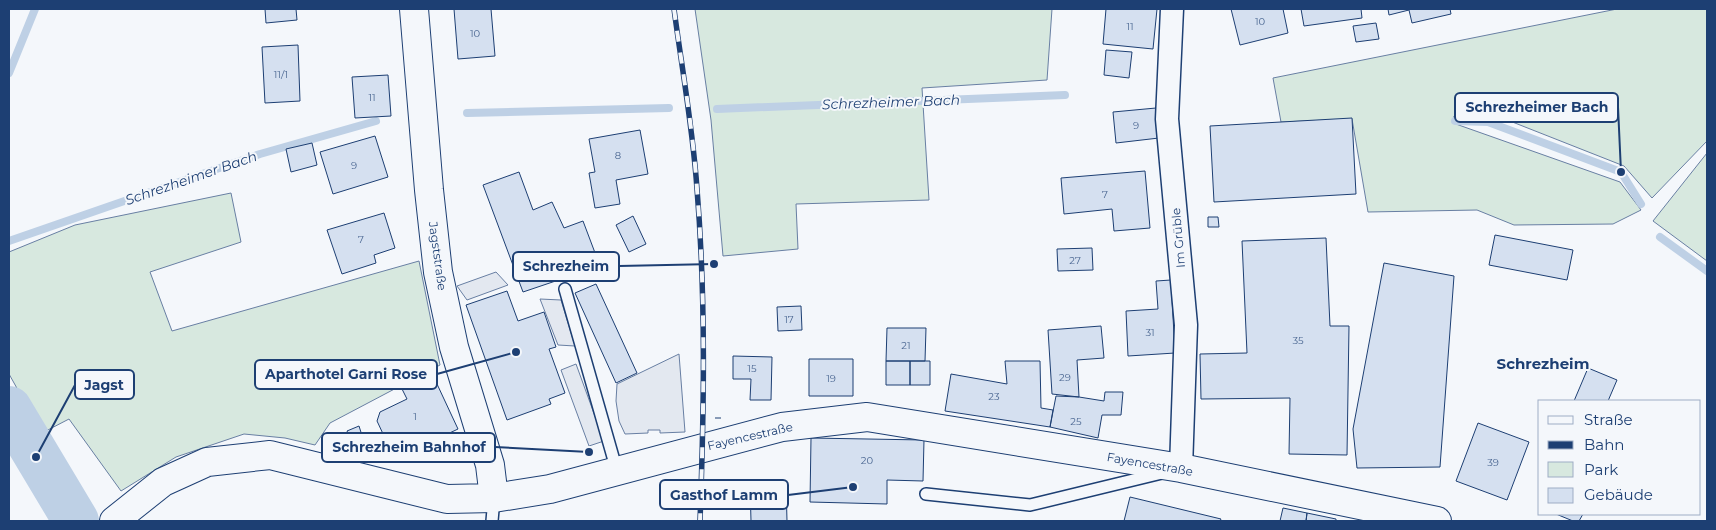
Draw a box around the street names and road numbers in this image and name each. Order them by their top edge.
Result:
street label: Im Grüble [1168,207,1188,269]
street label: Jagststraße [426,220,450,291]
street label: Fayencestraße [706,419,794,453]
street label: Fayencestraße [1106,449,1194,479]

